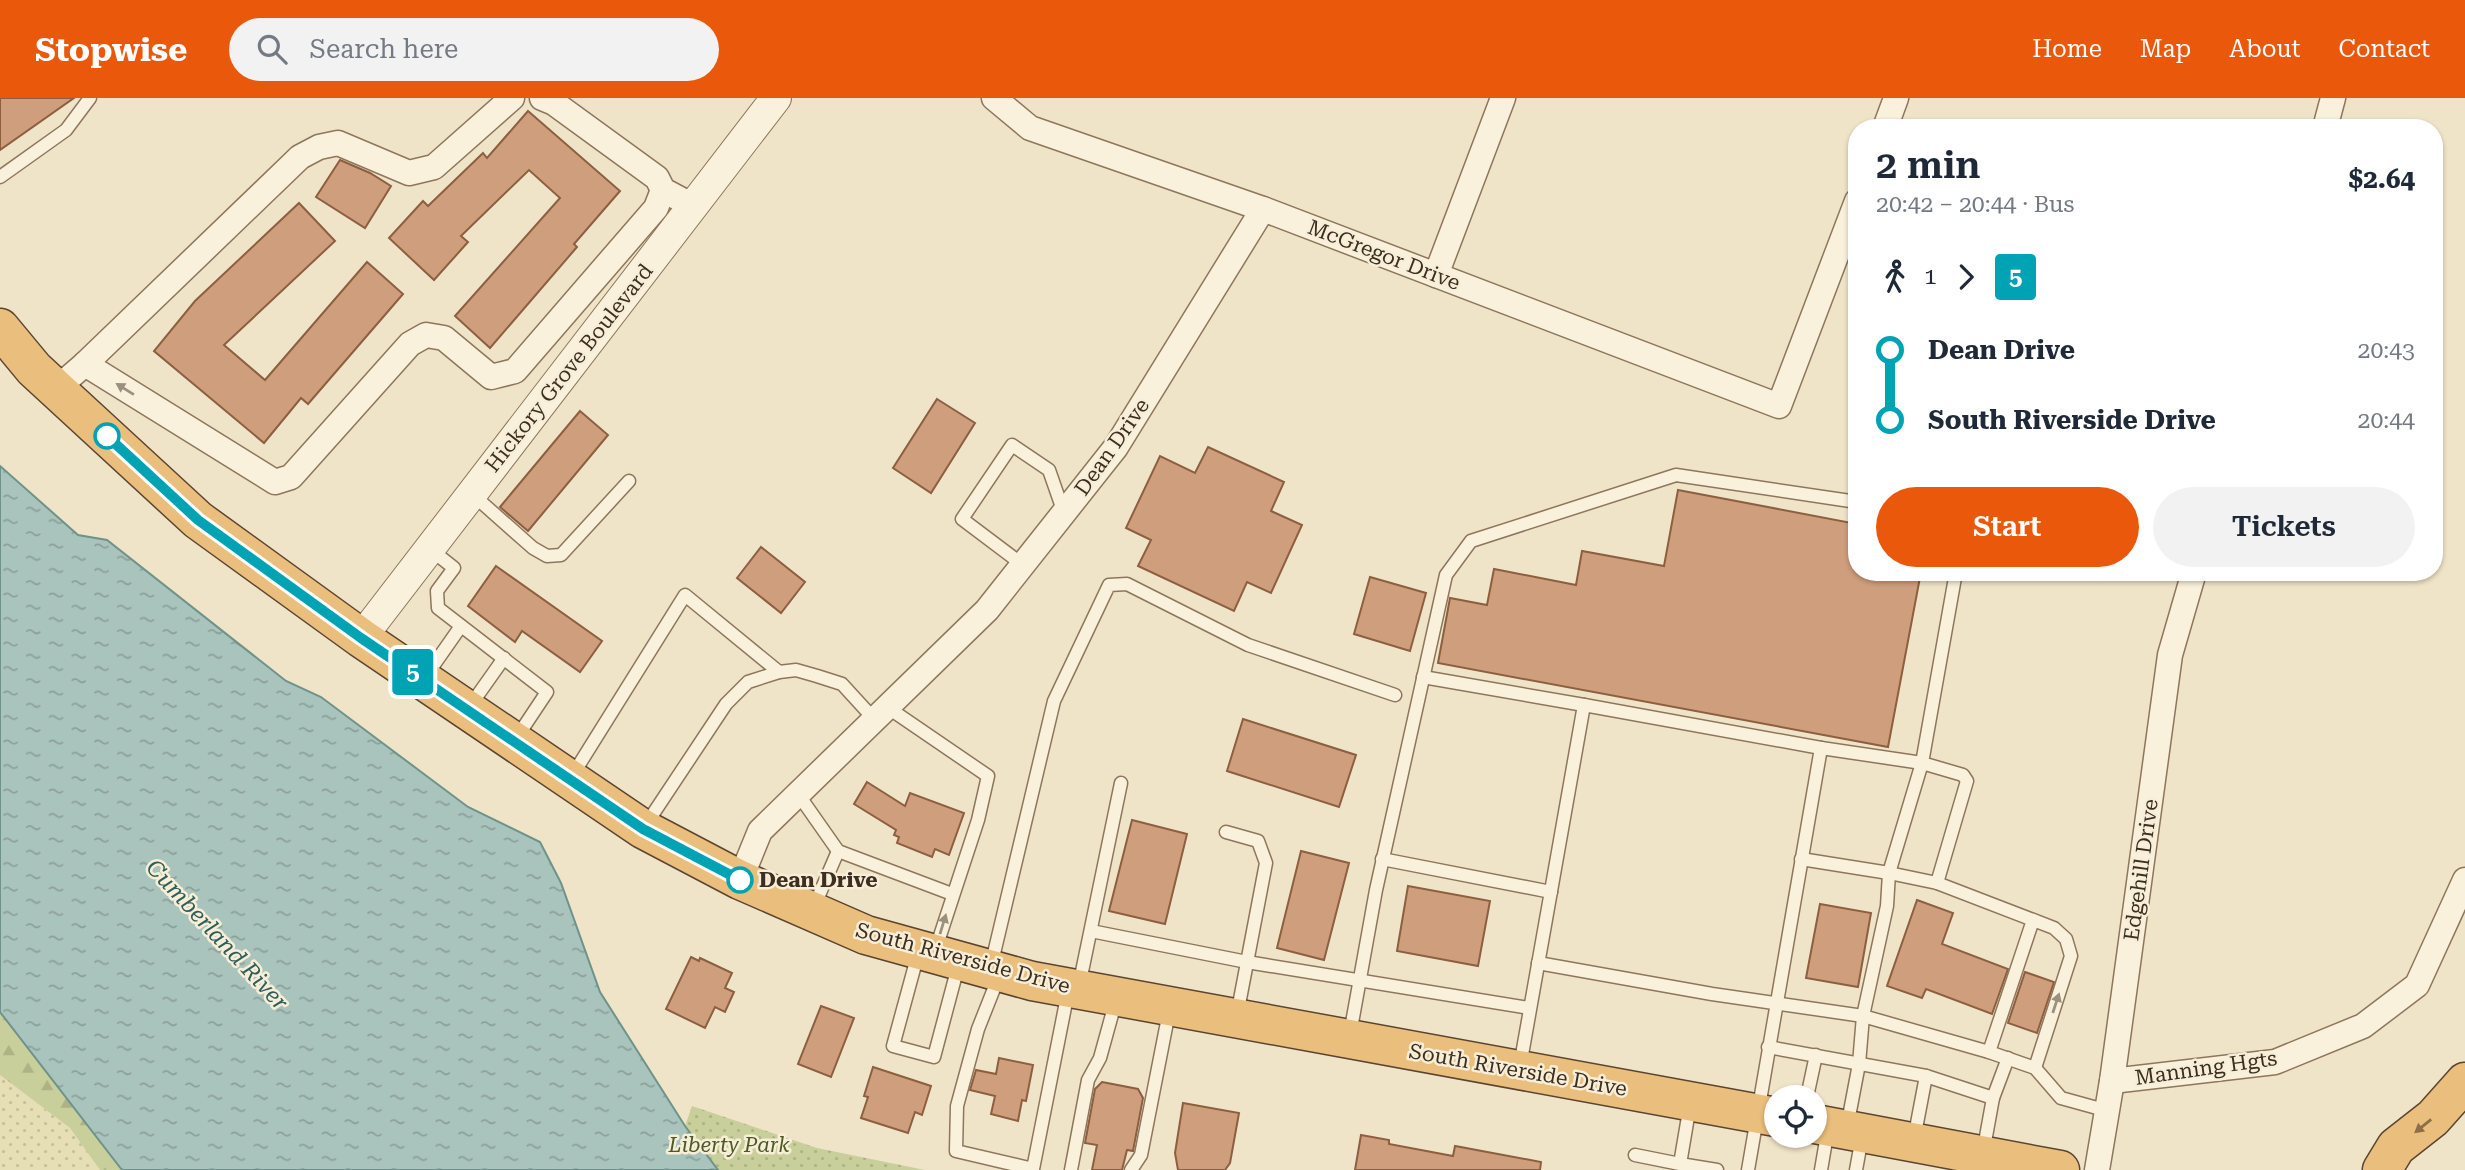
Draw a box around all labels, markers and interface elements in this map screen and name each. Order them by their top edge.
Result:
search box [229,18,719,81]
text: Stopwise [35,30,187,69]
icon: search [253,30,291,68]
text: Search here [309,34,458,64]
text: Home [2032,35,2102,63]
text: Map [2140,35,2191,63]
text: About [2229,35,2300,63]
text: Contact [2338,35,2430,63]
text: 2 min [1876,143,1981,187]
text: $2.64 [2349,164,2415,194]
text: 20:42 – 20:44 · Bus [1876,191,2074,218]
street label: McGregor Drive [1304,215,1464,295]
icon: walk [1876,258,1914,296]
icon: forward [1947,258,1985,296]
street label: Hickory Grove Boulevard [480,259,658,477]
text: 1 [1924,263,1937,290]
text: 5 [2009,263,2022,291]
text: Dean Drive [1928,335,2075,365]
text: 20:43 [2358,337,2415,364]
one-way arrow [116,383,135,396]
street label: Dean Drive [1070,394,1154,500]
text: South Riverside Drive [1928,405,2216,435]
text: 20:44 [2358,407,2415,434]
unlabelled marker [94,423,120,449]
button: Start [1876,487,2139,567]
button: Tickets [2153,487,2415,567]
line badge: 5 [390,649,436,695]
text: 5 [406,658,420,686]
street label: Edgehill Drive [2119,797,2163,943]
water label: Cumberland River [140,854,294,1016]
marker: Dean Drive [727,867,753,893]
place label: Dean Drive [759,868,878,892]
one-way arrow [939,913,949,934]
street label: South Riverside Drive [853,918,1073,998]
one-way arrow [2051,992,2062,1013]
street label: South Riverside Drive [1407,1039,1629,1101]
street label: Manning Hgts [2133,1046,2279,1090]
map controls [1764,1085,1827,1148]
button: locate [1764,1085,1827,1148]
one-way arrow [2414,1118,2432,1133]
park label: Liberty Park [667,1133,790,1157]

